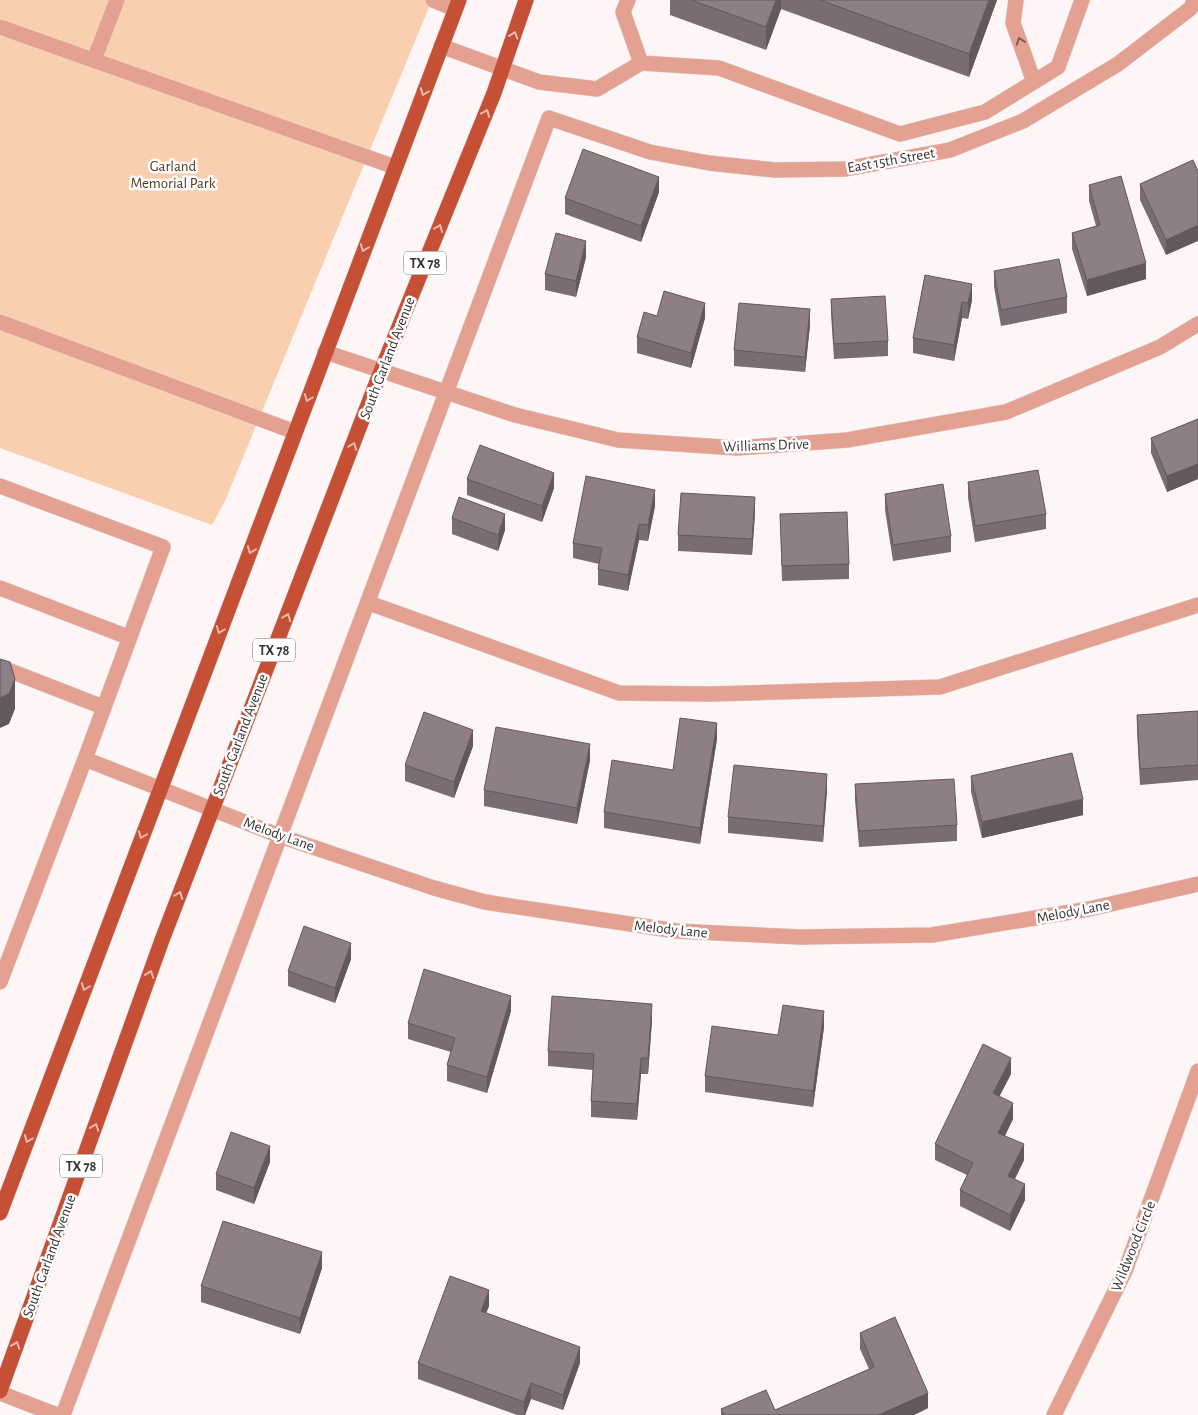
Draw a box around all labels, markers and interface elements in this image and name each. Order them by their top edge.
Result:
one-way arrow [508,31,518,40]
one-way arrow [1016,38,1026,46]
one-way arrow [420,87,430,95]
one-way arrow [479,109,490,118]
street label: East 15th Street [846,145,936,176]
park label: Garland Memorial Park [130,159,216,191]
one-way arrow [433,224,443,233]
one-way arrow [360,244,370,252]
road number: TX 78 [404,252,446,274]
street label: South Garland Avenue [357,295,418,421]
one-way arrow [304,393,314,401]
street label: Williams Drive [723,436,809,454]
one-way arrow [347,442,357,450]
one-way arrow [247,545,257,553]
one-way arrow [281,613,291,622]
one-way arrow [216,625,226,634]
road number: TX 78 [253,638,295,662]
street label: South Garland Avenue [210,672,271,798]
street label: Melody Lane [242,815,316,854]
one-way arrow [138,830,149,839]
one-way arrow [173,891,183,900]
street label: Melody Lane [1035,897,1111,926]
street label: Melody Lane [633,918,709,941]
one-way arrow [144,970,154,978]
one-way arrow [81,982,91,991]
one-way arrow [89,1123,99,1131]
one-way arrow [24,1134,34,1143]
road number: TX 78 [60,1154,102,1178]
street label: South Garland Avenue [20,1193,79,1320]
street label: Wildwood Circle [1109,1199,1158,1294]
one-way arrow [10,1342,20,1350]

